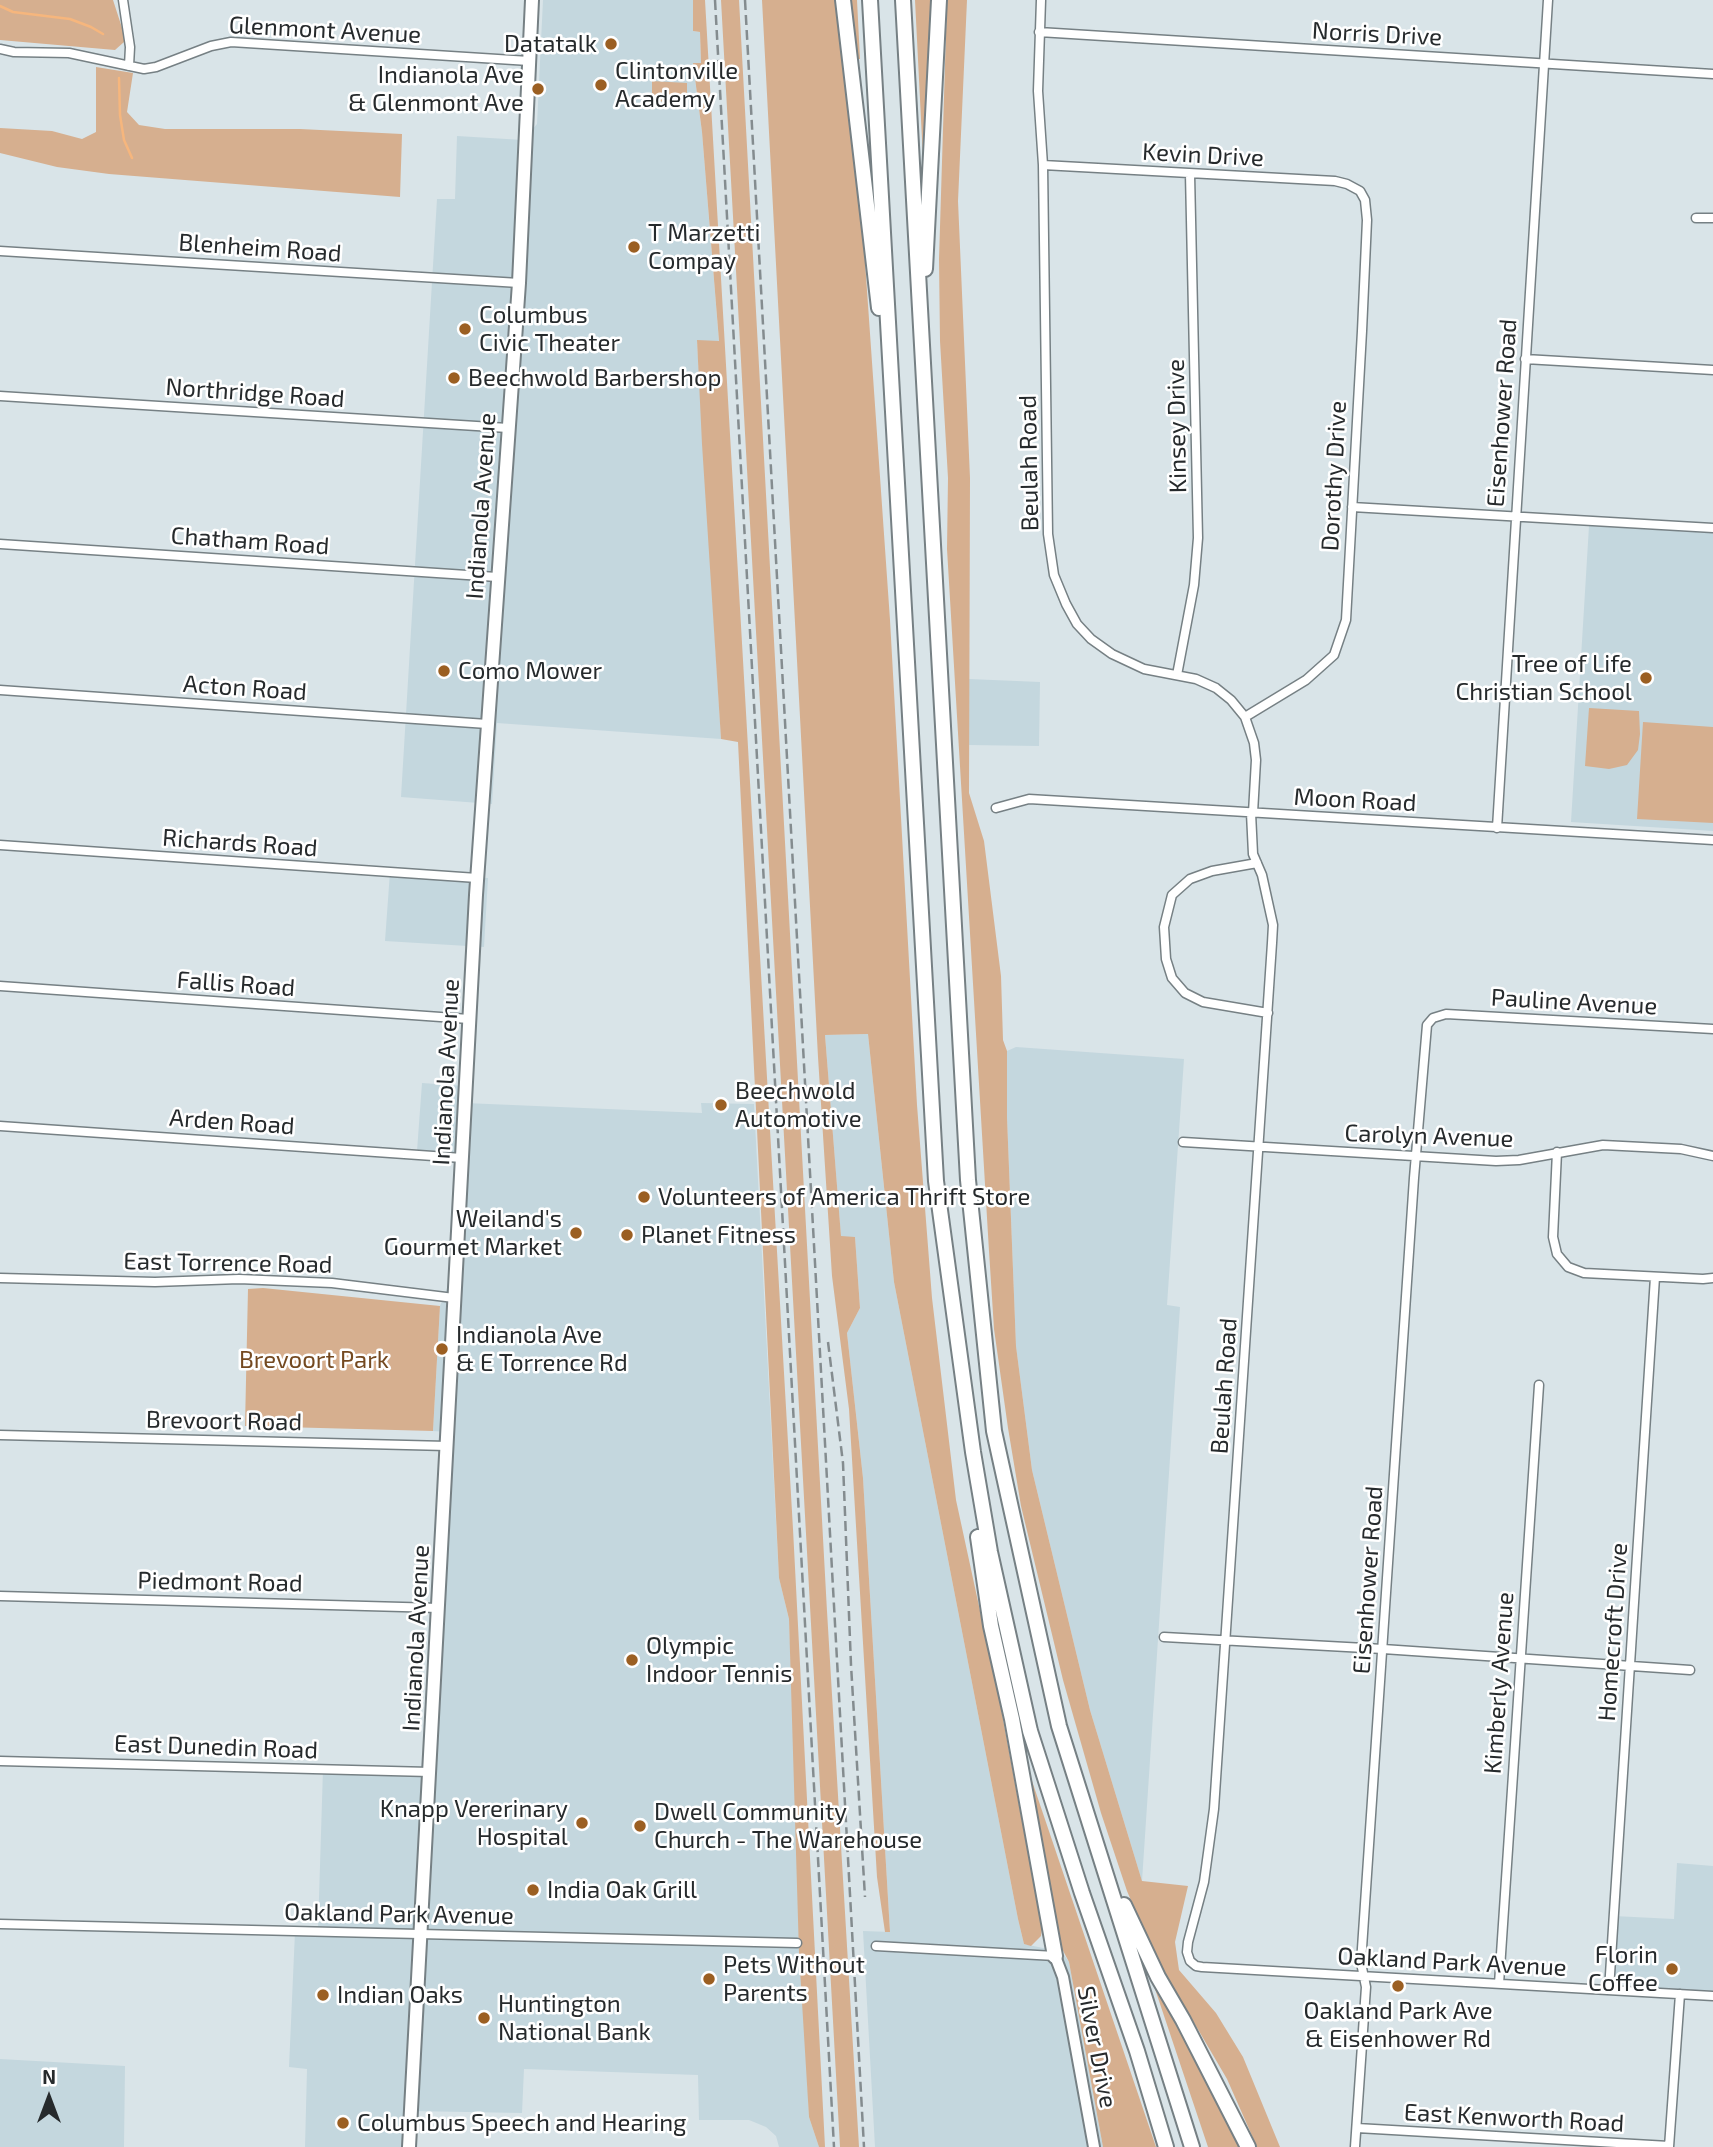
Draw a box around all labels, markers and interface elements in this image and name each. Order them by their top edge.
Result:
street label: Glenmont Avenue [228,11,422,49]
street label: Norris Drive [1311,16,1443,52]
place label: Datatalk [504,30,597,58]
marker: Datatalk [603,36,619,52]
place label: Clintonville Academy [615,57,738,113]
place label: Indianola Ave & Glenmont Ave [348,61,524,117]
marker: Clintonville Academy [593,77,609,93]
marker: Indianola Ave & Glenmont Ave [530,81,546,97]
street label: Kevin Drive [1142,137,1264,173]
place label: T Marzetti Compay [648,219,760,275]
street label: Blenheim Road [178,228,342,268]
marker: T Marzetti Compay [626,239,642,255]
place label: Columbus Civic Theater [479,301,620,357]
street label: Eisenhower Road [1481,318,1523,508]
marker: Columbus Civic Theater [457,321,473,337]
street label: Kinsey Drive [1161,359,1193,493]
place label: Beechwold Barbershop [468,364,721,392]
marker: Beechwold Barbershop [446,370,462,386]
street label: Northridge Road [165,372,345,414]
street label: Beulah Road [1013,395,1045,531]
street label: Dorothy Drive [1316,400,1352,552]
street label: Indianola Avenue [460,412,502,600]
street label: Chatham Road [170,521,330,561]
place label: Tree of Life Christian School [1456,650,1632,706]
place label: Como Mower [458,657,602,685]
marker: Como Mower [436,663,452,679]
street label: Acton Road [182,669,308,707]
marker: Tree of Life Christian School [1638,670,1654,686]
street label: Moon Road [1293,782,1417,818]
street label: Richards Road [161,823,319,863]
street label: Fallis Road [176,965,296,1003]
street label: Indianola Avenue [427,978,465,1166]
street label: Pauline Avenue [1490,983,1658,1021]
place label: Beechwold Automotive [735,1077,862,1133]
marker: Beechwold Automotive [713,1097,729,1113]
street label: Arden Road [168,1103,296,1141]
street label: Carolyn Avenue [1344,1119,1514,1153]
place label: Volunteers of America Thrift Store [658,1183,1030,1211]
marker: Volunteers of America Thrift Store [636,1189,652,1205]
place label: Weiland's Gourmet Market [384,1205,562,1261]
place label: Planet Fitness [641,1221,796,1249]
marker: Weiland's Gourmet Market [568,1225,584,1241]
marker: Planet Fitness [619,1227,635,1243]
street label: East Torrence Road [123,1247,333,1279]
street label: Beulah Road [1205,1317,1243,1455]
place label: Indianola Ave & E Torrence Rd [456,1321,628,1377]
marker: Indianola Ave & E Torrence Rd [434,1341,450,1357]
park label: Brevoort Park [239,1346,389,1374]
street label: Brevoort Road [146,1405,302,1437]
street label: Eisenhower Road [1347,1485,1389,1675]
street label: Homecroft Drive [1592,1542,1634,1722]
street label: Indianola Avenue [397,1544,435,1732]
street label: Piedmont Road [137,1566,303,1598]
street label: Kimberly Avenue [1478,1591,1520,1775]
place label: Olympic Indoor Tennis [646,1632,792,1688]
marker: Olympic Indoor Tennis [624,1652,640,1668]
street label: East Dunedin Road [114,1729,318,1765]
place label: Knapp Vererinary Hospital [380,1795,568,1851]
place label: Dwell Community Church - The Warehouse [654,1798,922,1854]
marker: Knapp Vererinary Hospital [574,1815,590,1831]
marker: Dwell Community Church - The Warehouse [632,1818,648,1834]
place label: India Oak Grill [547,1876,697,1904]
marker: India Oak Grill [525,1882,541,1898]
street label: Oakland Park Avenue [284,1898,514,1930]
place label: Florin Coffee [1588,1941,1658,1997]
street label: Oakland Park Avenue [1337,1942,1567,1982]
place label: Pets Without Parents [723,1951,865,2007]
marker: Florin Coffee [1664,1961,1680,1977]
marker: Pets Without Parents [701,1971,717,1987]
marker: Oakland Park Ave & Eisenhower Rd [1390,1978,1406,1994]
place label: Indian Oaks [337,1981,463,2009]
street label: Silver Drive [1071,1984,1123,2110]
marker: Indian Oaks [315,1987,331,2003]
place label: Huntington National Bank [498,1990,651,2046]
place label: Oakland Park Ave & Eisenhower Rd [1303,1997,1493,2053]
marker: Huntington National Bank [476,2010,492,2026]
north arrow [14,2063,84,2133]
text: N [42,2065,56,2088]
street label: East Kenworth Road [1403,2098,1625,2138]
place label: Columbus Speech and Hearing [357,2109,686,2137]
marker: Columbus Speech and Hearing [335,2115,351,2131]

